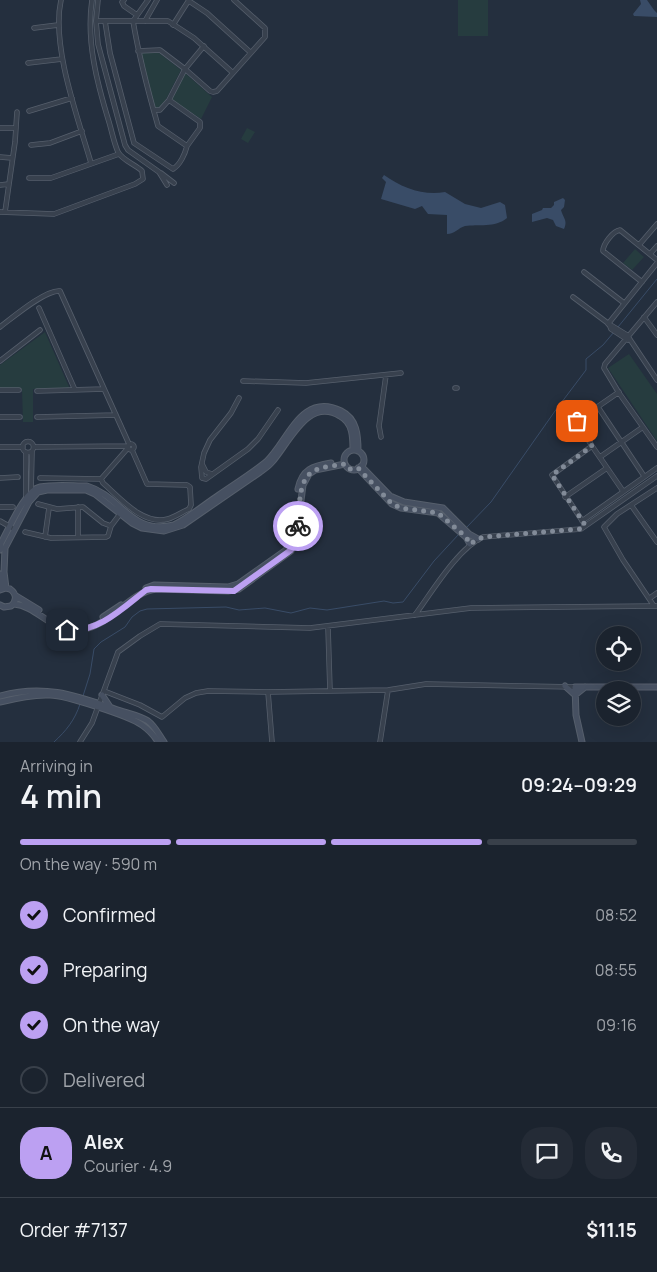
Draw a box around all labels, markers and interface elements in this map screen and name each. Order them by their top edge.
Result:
pin [556,400,598,442]
icon: bag [563,407,591,435]
courier [273,501,323,551]
icon: bike [284,512,312,540]
pin [46,609,88,651]
icon: home [53,616,81,644]
map controls [596,626,641,726]
button: locate [596,626,641,671]
button: layers [596,681,641,726]
text: Arriving in [20,755,93,777]
text: 09:24–09:29 [521,772,637,798]
text: 4 min [20,774,102,818]
text: On the way · 590 m [20,853,157,875]
icon: check [20,901,48,929]
text: Confirmed [63,902,156,928]
text: 08:52 [595,904,637,926]
icon: check [20,956,48,984]
text: Preparing [63,957,148,983]
text: 08:55 [595,959,637,981]
icon: check [20,1011,48,1039]
text: On the way [63,1012,160,1038]
text: 09:16 [596,1014,637,1036]
text: Delivered [63,1067,145,1093]
button: chat [521,1127,573,1179]
button: phone [585,1127,637,1179]
text: Alex [84,1129,124,1155]
text: A [40,1140,52,1166]
text: Courier · 4.9 [84,1155,172,1177]
text: Order #7137 [20,1217,128,1243]
text: $11.15 [586,1217,637,1243]

